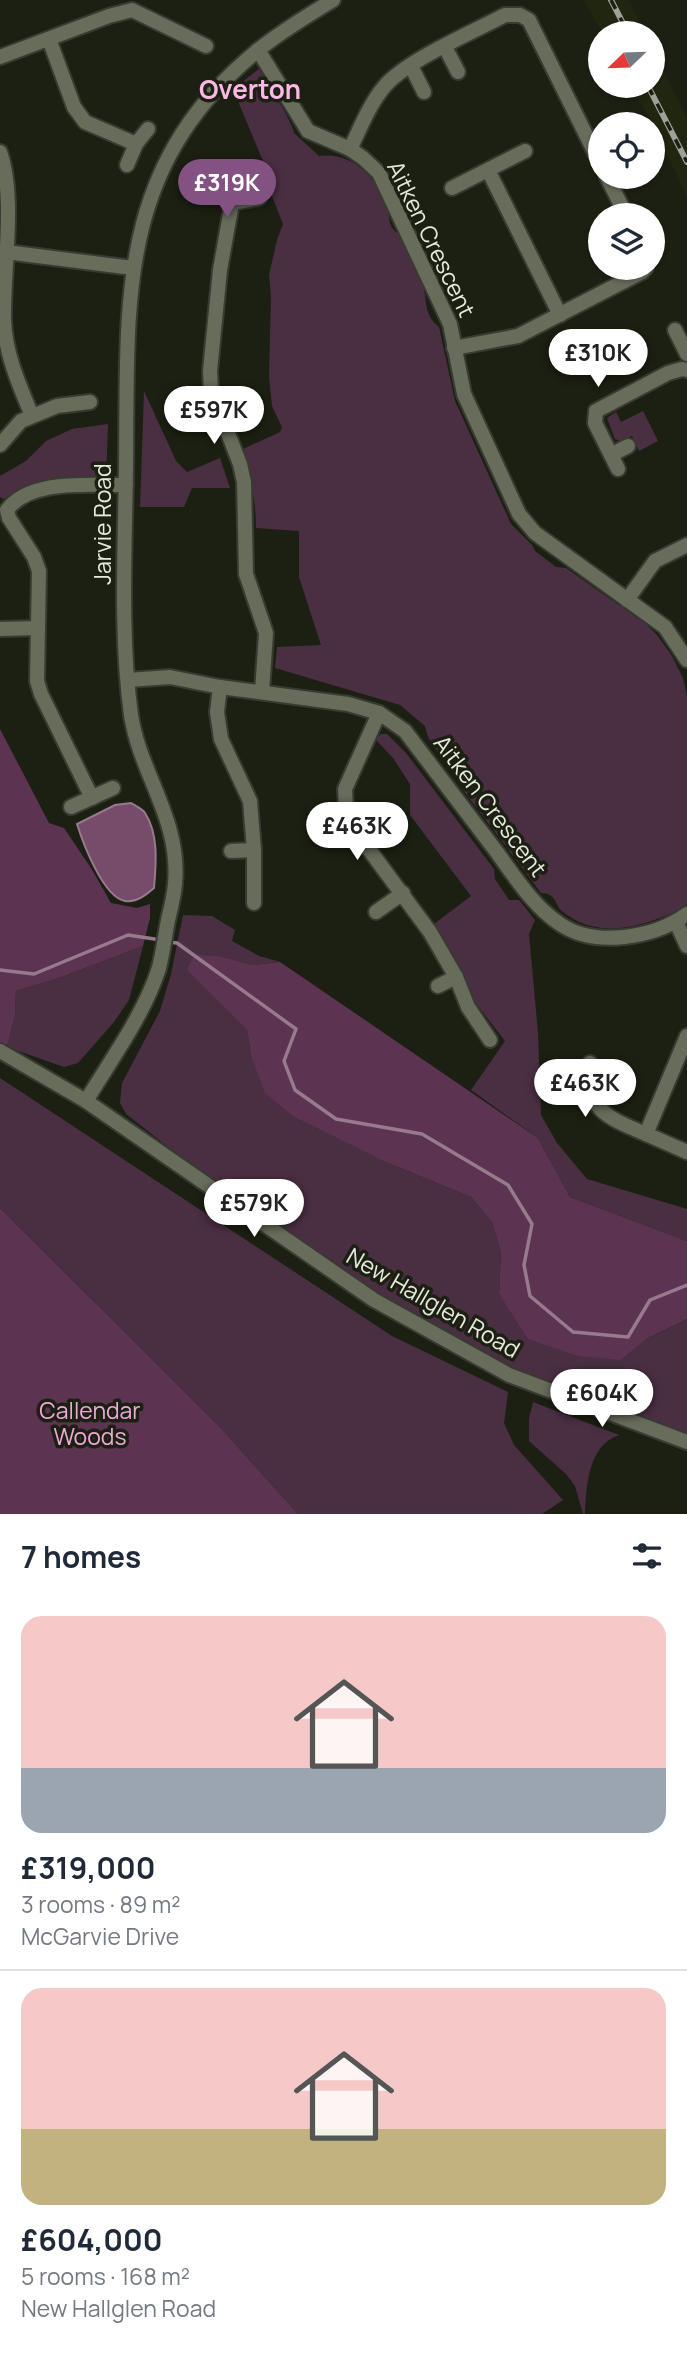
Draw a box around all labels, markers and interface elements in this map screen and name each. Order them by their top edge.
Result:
north arrow [588,21,665,98]
map controls [588,21,665,280]
district label: Overton [199,71,301,107]
button: locate [588,112,665,189]
street label: Aitken Crescent [380,155,484,322]
pin: £319K [178,160,276,219]
text: £319K [194,166,260,198]
button: layers [588,203,665,280]
pin: £310K [549,330,647,389]
text: £310K [565,336,631,368]
pin: £597K [165,386,263,446]
text: £597K [180,393,248,425]
street label: Jarvie Road [86,463,118,585]
street label: Aitken Crescent [427,728,555,883]
pin: £463K [308,802,406,862]
text: £463K [322,809,392,841]
pin: £463K [536,1060,634,1119]
text: £463K [550,1066,620,1098]
pin: £579K [205,1180,303,1239]
text: £579K [220,1186,288,1218]
street label: New Hallglen Road [341,1240,526,1365]
pin: £604K [553,1370,651,1429]
text: £604K [566,1376,638,1408]
park label: Callendar Woods [39,1394,141,1452]
text: 7 homes [21,1536,141,1577]
icon: filters [628,1537,666,1575]
icon: home [281,1661,407,1787]
text: £319,000 [21,1847,156,1888]
text: 3 rooms · 89 m² [21,1888,181,1920]
text: McGarvie Drive [21,1920,179,1952]
icon: home [281,2033,407,2159]
text: £604,000 [21,2219,163,2260]
text: 5 rooms · 168 m² [21,2260,190,2292]
text: New Hallglen Road [21,2292,216,2324]

